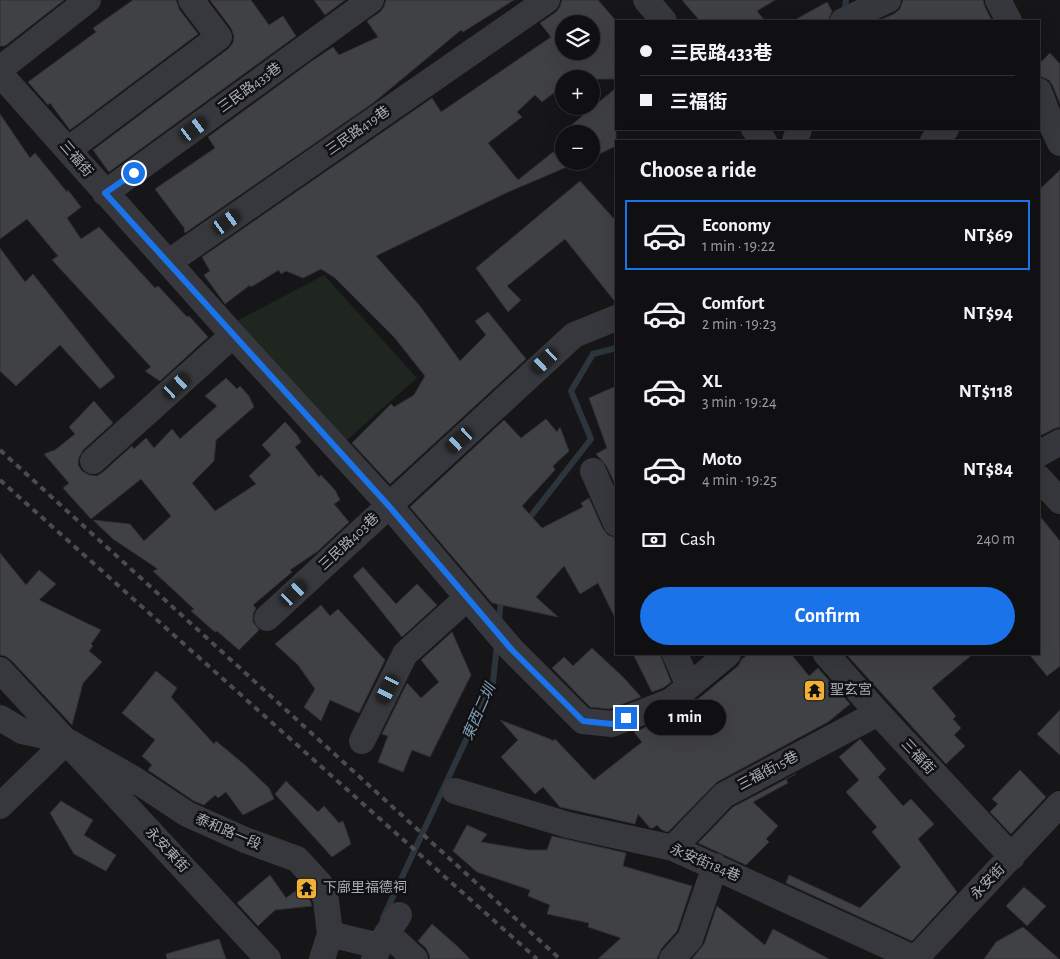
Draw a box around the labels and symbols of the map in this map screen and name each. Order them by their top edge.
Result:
street label: 三民路433巷 [215,60,284,115]
street label: 三民路419巷 [323,103,392,158]
car [177,114,210,144]
street label: 三福街 [57,138,96,179]
route start [123,162,145,184]
car [210,207,243,237]
car [528,345,561,377]
car [160,370,193,402]
car [443,424,476,456]
street label: 三民路403巷 [316,510,382,573]
car [277,577,310,609]
car [374,672,401,706]
temple icon: 聖玄宮 [802,678,826,702]
water label: 東西二圳 [459,679,499,742]
place label: 聖玄宮 [830,681,872,697]
callout: 1 min [644,700,726,736]
route end [615,707,637,729]
street label: 三福街 [899,736,938,777]
street label: 三福街15巷 [735,748,801,793]
street label: 泰和路一段 [193,810,264,852]
street label: 永安東街 [143,824,192,875]
street label: 永安街184巷 [668,841,742,884]
street label: 永安街 [968,861,1008,902]
temple icon: 下廍里福德祠 [295,876,319,900]
place label: 下廍里福德祠 [323,879,407,895]

